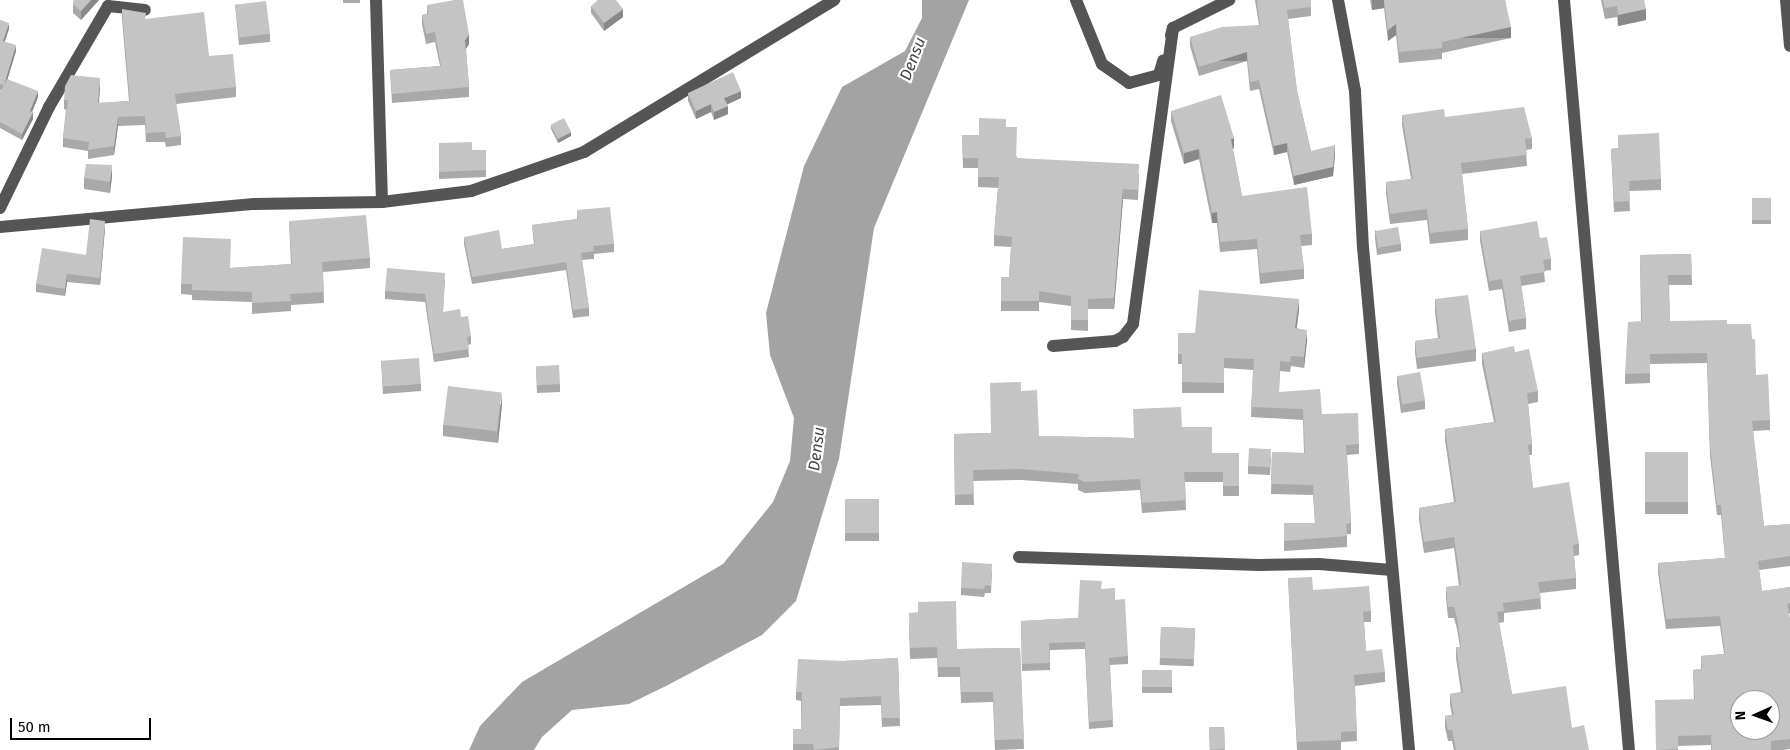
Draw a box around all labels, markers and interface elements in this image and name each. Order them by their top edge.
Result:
water label: Densu [896,35,930,83]
water label: Densu [805,426,829,472]
north arrow [1730,690,1780,740]
scale bar [12,708,154,740]
text: N [1732,711,1749,720]
text: 50 m [18,718,51,736]

